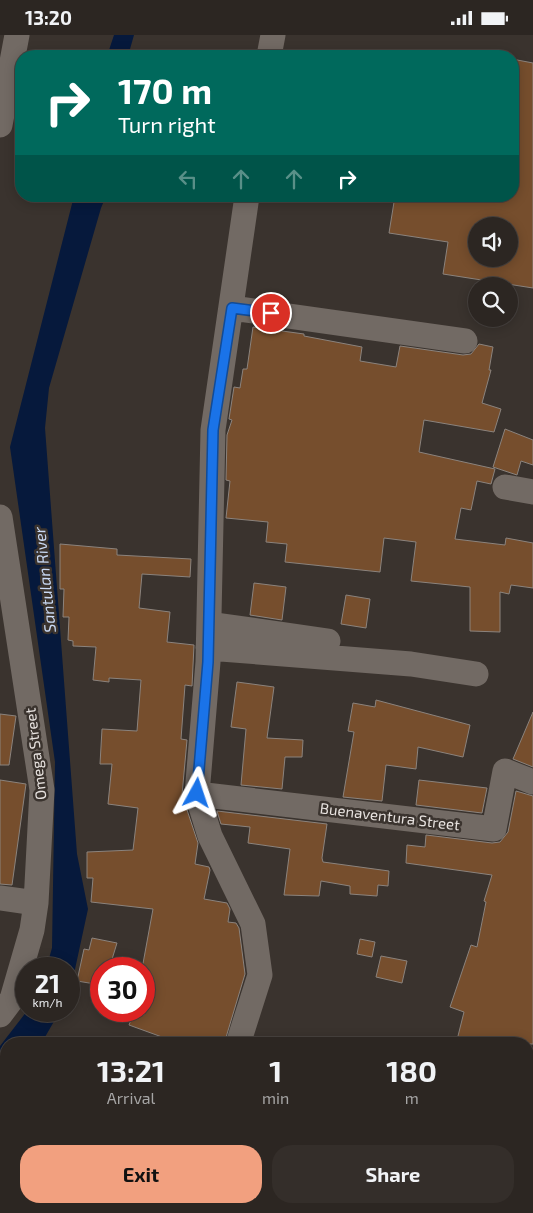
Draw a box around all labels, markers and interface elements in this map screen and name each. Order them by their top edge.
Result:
text: 13:20 [25,6,72,29]
text: 170 m [118,69,212,111]
icon: right [35,70,100,135]
text: Turn right [118,111,216,137]
icon: left [174,165,202,193]
icon: ahead [227,165,255,193]
icon: ahead [280,165,308,193]
icon: right [333,165,361,193]
map controls [468,217,518,327]
button: sound [468,217,518,267]
button: search [468,277,518,327]
pin [250,292,292,334]
icon: arrive [257,299,285,327]
water label: Santulan River [29,525,59,634]
street label: Omega Street [20,707,50,801]
position arrow [170,766,222,818]
street label: Buenaventura Street [319,798,461,834]
speed limit sign: 30 [90,957,155,1022]
text: 21 [35,968,60,998]
text: km/h [33,995,62,1009]
text: 13:21 [97,1052,165,1088]
text: 1 [269,1052,282,1088]
text: 180 [386,1052,437,1088]
text: Arrival [107,1088,155,1107]
text: min [262,1088,289,1107]
text: m [405,1088,419,1107]
button: Exit [20,1145,262,1203]
button: Share [272,1145,514,1203]

